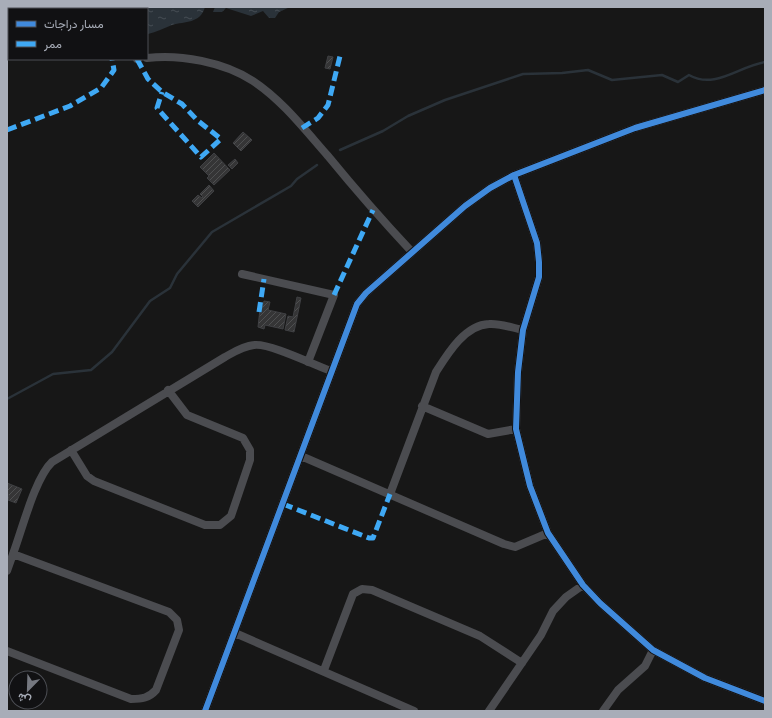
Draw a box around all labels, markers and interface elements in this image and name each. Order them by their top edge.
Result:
legend [8,8,148,60]
text: مسار دراجات [44,16,104,33]
text: ممر [43,36,62,53]
north arrow [8,670,48,710]
text: ش [15,689,33,708]

